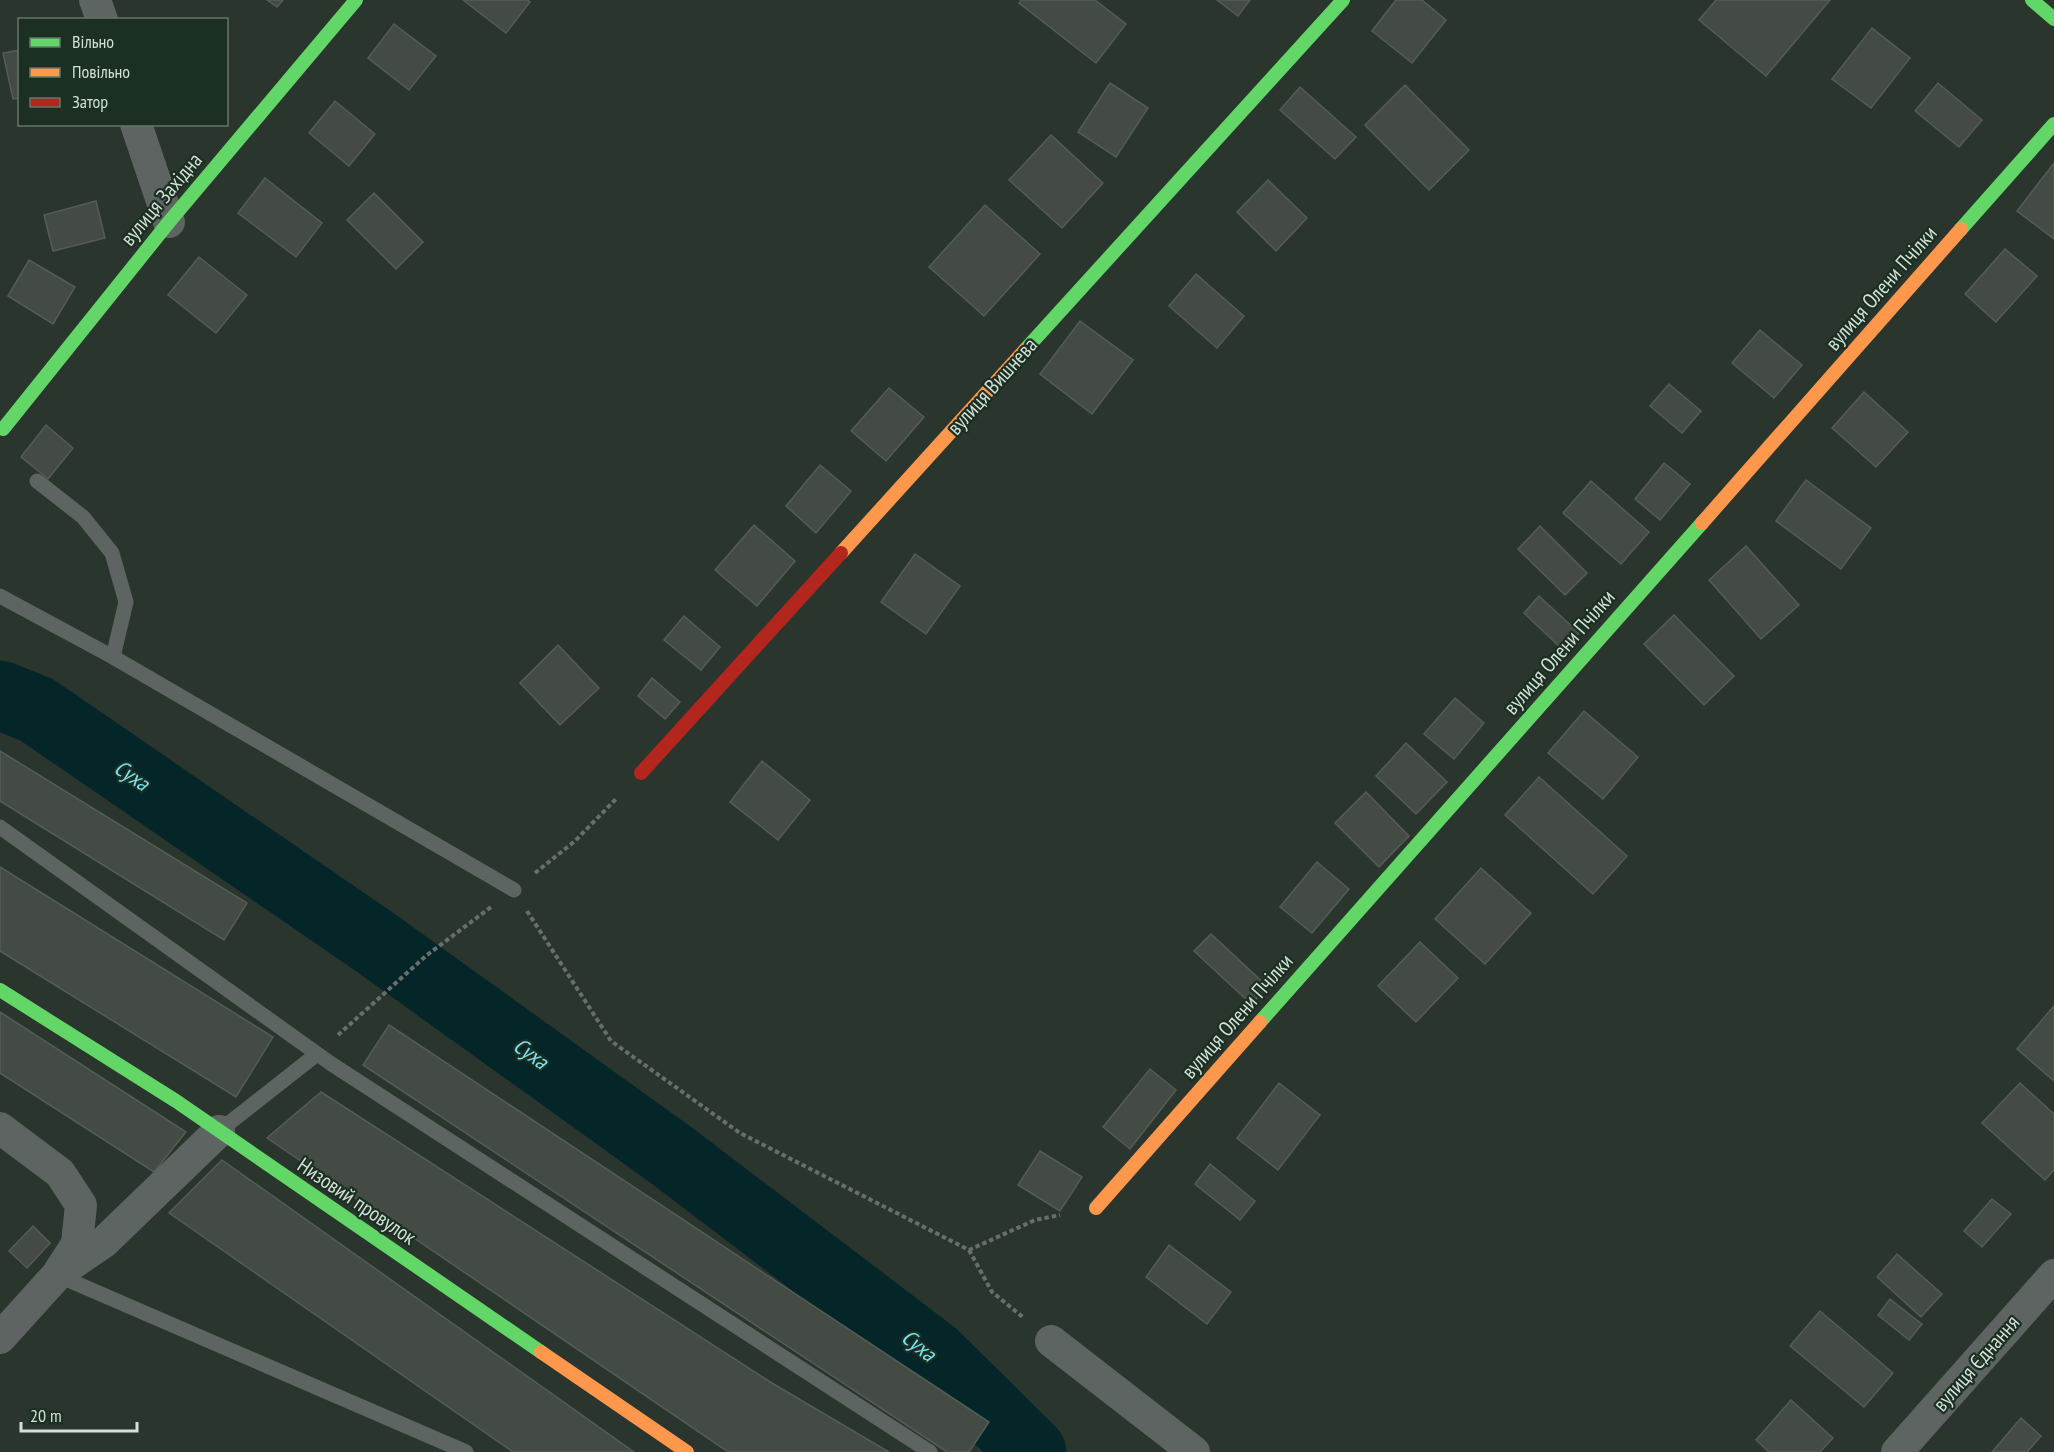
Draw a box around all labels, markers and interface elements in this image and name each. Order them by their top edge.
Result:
legend [18,18,228,126]
text: Вільно [72,30,114,53]
text: Повільно [72,60,130,83]
text: Затор [72,90,108,113]
street label: вулиця Західна [114,147,208,251]
street label: вулиця Олени Пчілки [1819,220,1943,356]
street label: вулиця Вишнева [941,332,1043,440]
street label: вулиця Олени Пчілки [1497,584,1621,720]
water label: Суха [109,753,156,797]
street label: вулиця Олени Пчілки [1175,948,1299,1084]
water label: Суха [508,1031,555,1076]
street label: Низовий провулок [293,1151,421,1251]
street label: вулиця Єднання [1927,1309,2025,1417]
water label: Суха [896,1323,943,1368]
scale bar [21,1395,136,1433]
text: 20 m [30,1404,62,1427]

